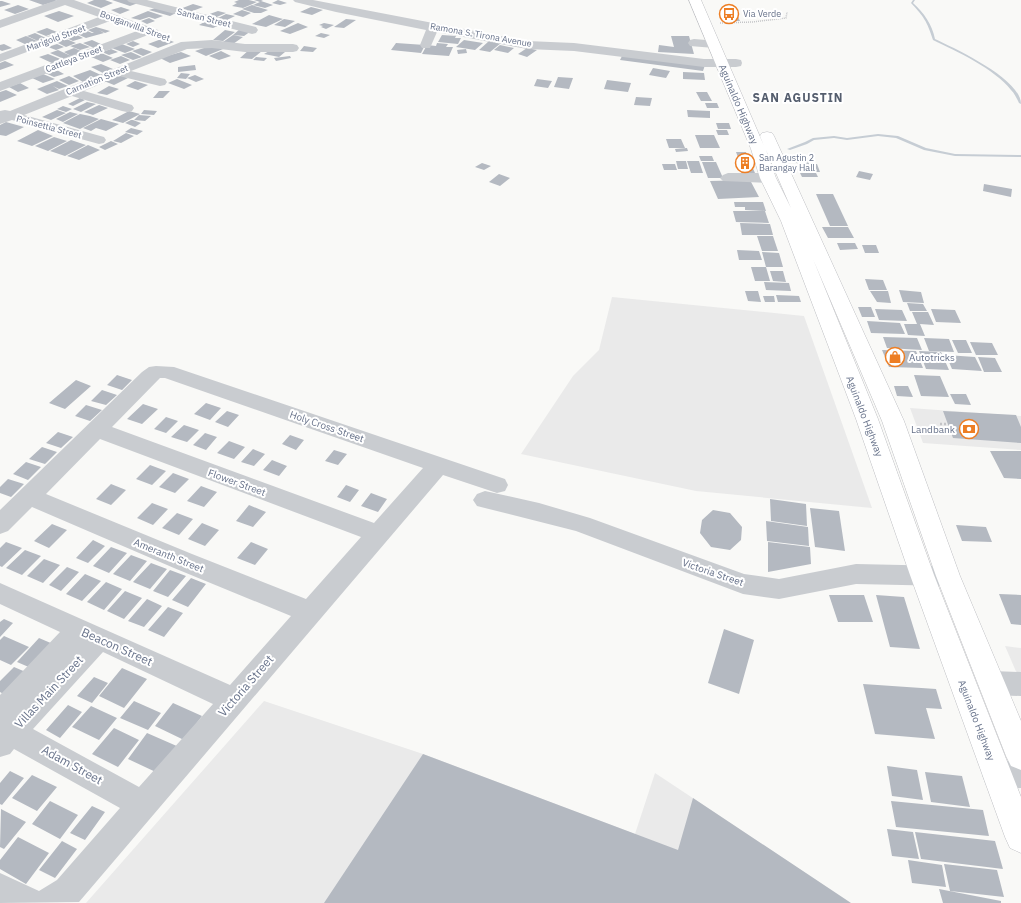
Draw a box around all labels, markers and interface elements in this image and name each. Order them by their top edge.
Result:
bus stop icon: Via Verde [718,3,740,25]
street label: Santan Street [176,6,232,30]
street label: Bouganvilla Street [99,8,172,43]
place label: Via Verde [743,8,781,19]
street label: Ramona S. Tirona Avenue [429,20,533,49]
street label: Marigold Street [25,22,87,53]
street label: Cattleya Street [44,43,104,74]
street label: Carnation Street [64,62,129,97]
street label: Aguinaldo Highway [716,62,761,146]
district label: SAN AGUSTIN [752,90,844,105]
street label: Poinsettia Street [15,113,83,141]
building icon: San Agustin 2 Barangay Hall [734,152,756,174]
place label: San Agustin 2 Barangay Hall [759,152,816,173]
shop icon: Autotricks [884,346,906,368]
place label: Autotricks [909,351,955,364]
street label: Aguinaldo Highway [843,374,886,459]
street label: Holy Cross Street [288,408,366,445]
bank icon: Landbank [958,418,980,440]
place label: Landbank [911,423,956,436]
street label: Flower Street [206,466,268,499]
street label: Ameranth Street [132,536,206,576]
street label: Victoria Street [680,556,746,589]
street label: Beacon Street [79,624,155,669]
street label: Villas Main Street [11,652,86,731]
street label: Victoria Street [215,652,276,720]
street label: Aguinaldo Highway [955,678,998,763]
street label: Adam Street [39,742,105,787]

